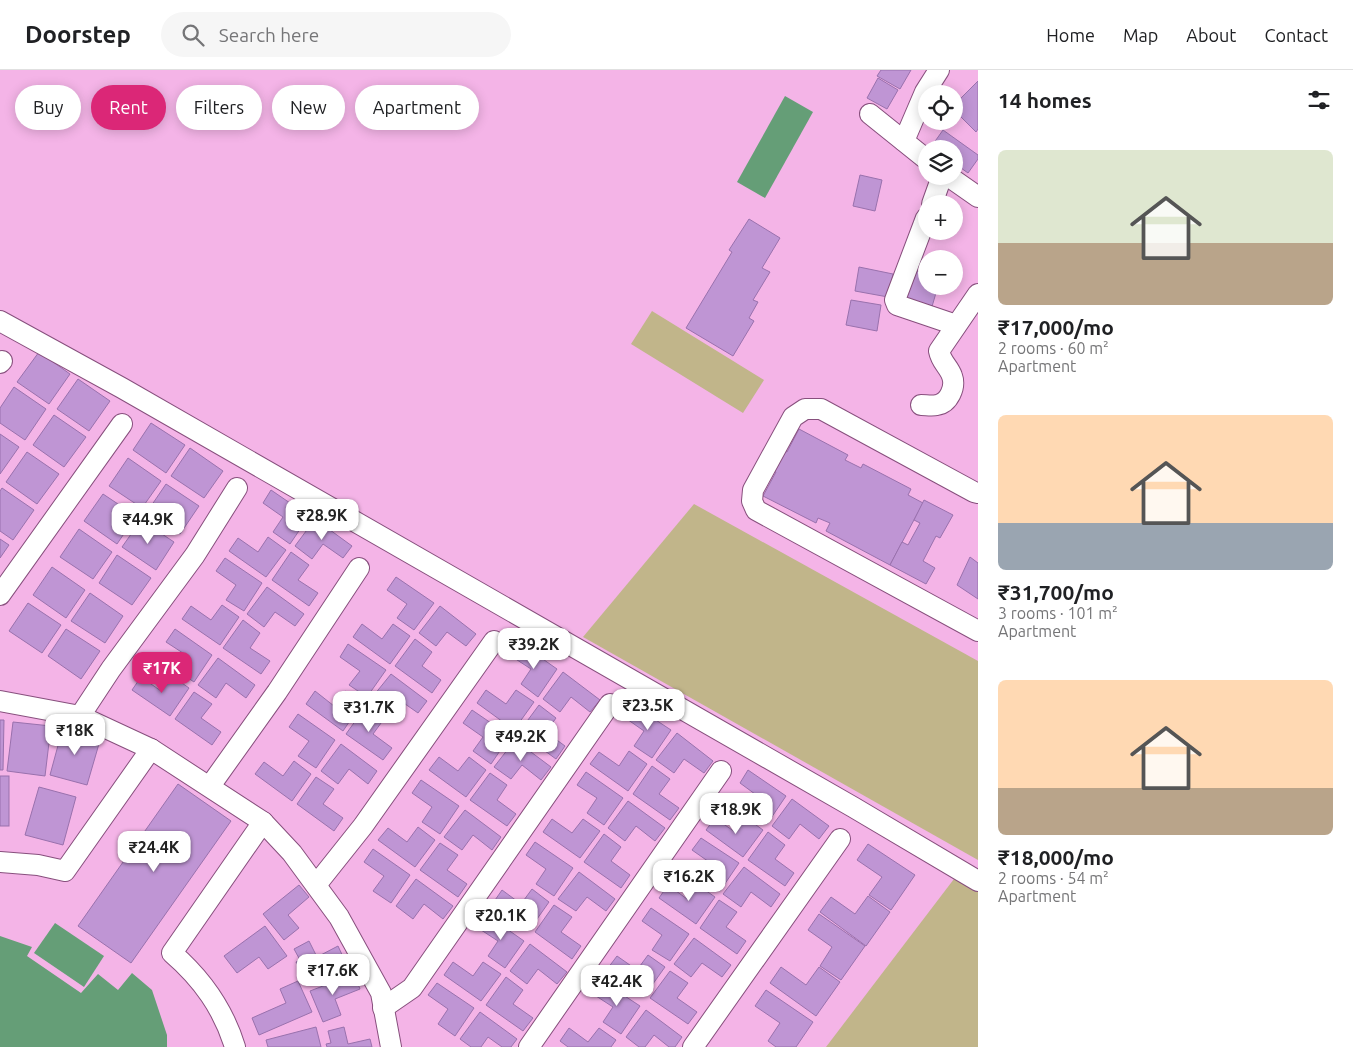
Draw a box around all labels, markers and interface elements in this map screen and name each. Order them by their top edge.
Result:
search box [161,12,511,57]
text: Doorstep [25,21,131,48]
icon: search [179,21,207,49]
text: Search here [219,24,319,46]
text: Home [1046,25,1095,45]
text: Map [1123,25,1158,45]
text: About [1186,25,1236,45]
text: Contact [1264,25,1328,45]
chip: Buy [15,85,81,130]
chip: Rent [91,85,166,130]
chip: Filters [176,85,262,130]
chip: New [272,85,345,130]
chip: Apartment [355,85,479,130]
map controls [918,85,963,295]
button: locate [918,85,963,130]
icon: filters [1305,86,1333,114]
text: 14 homes [998,88,1092,112]
button: layers [918,140,963,185]
icon: home [1121,183,1211,273]
button: + [918,195,963,240]
button: − [918,250,963,295]
text: ₹17,000/mo [998,315,1114,339]
text: 2 rooms · 60 m² [998,339,1109,357]
text: Apartment [998,357,1076,375]
icon: home [1121,448,1211,538]
pin: ₹28.9K [281,498,363,541]
pin: ₹44.9K [107,502,189,545]
text: ₹28.9K [297,506,347,524]
text: ₹44.9K [123,510,173,528]
text: ₹31,700/mo [998,580,1114,604]
text: 3 rooms · 101 m² [998,604,1118,622]
text: Apartment [998,622,1076,640]
pin: ₹39.2K [493,628,575,670]
text: ₹39.2K [509,635,559,653]
pin: ₹17K [132,652,192,694]
text: ₹17K [143,659,181,677]
pin: ₹23.5K [607,688,689,731]
pin: ₹31.7K [328,690,410,733]
text: ₹23.5K [623,696,673,714]
text: ₹31.7K [344,698,394,716]
icon: home [1121,713,1211,803]
pin: ₹18K [45,714,105,756]
pin: ₹49.2K [480,720,562,762]
text: ₹18K [56,721,94,739]
text: ₹49.2K [496,727,546,745]
pin: ₹18.9K [695,792,777,835]
text: ₹18.9K [711,800,761,818]
pin: ₹24.4K [113,830,195,873]
text: ₹24.4K [129,838,179,856]
text: ₹18,000/mo [998,845,1114,869]
pin: ₹16.2K [648,860,730,902]
text: ₹16.2K [664,867,714,885]
text: 2 rooms · 54 m² [998,869,1109,887]
text: Apartment [998,887,1076,905]
pin: ₹20.1K [460,898,542,941]
text: ₹20.1K [476,906,526,924]
pin: ₹17.6K [292,954,374,996]
text: ₹17.6K [308,961,358,979]
pin: ₹42.4K [576,964,658,1007]
text: ₹42.4K [592,972,642,990]

